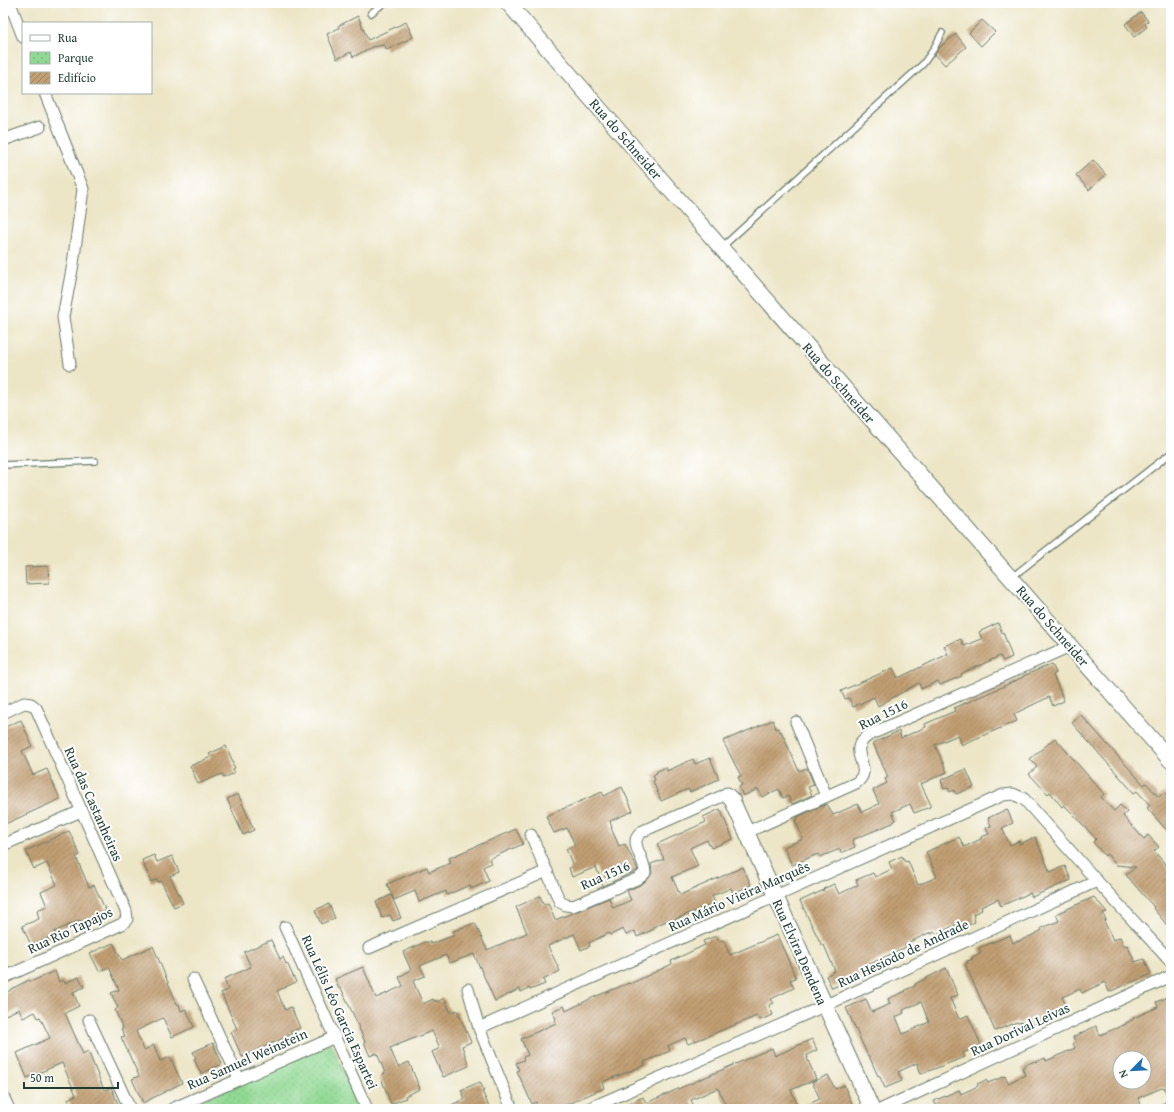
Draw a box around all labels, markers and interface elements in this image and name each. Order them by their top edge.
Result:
legend [22,22,152,94]
text: Rua [58,29,77,46]
text: Parque [58,49,94,66]
text: Edifício [58,69,96,86]
street label: Rua do Schneider [585,94,667,184]
street label: Rua do Schneider [798,338,880,428]
street label: Rua do Schneider [1012,581,1094,671]
street label: Rua 1516 [855,693,911,734]
street label: Rua das Castanheiras [60,744,128,864]
street label: Rua 1516 [577,855,633,895]
street label: Rua Mário Vieira Marquês [665,856,813,936]
street label: Rua Elvira Dendena [768,896,832,1009]
street label: Rua Rio Tapajos [24,901,116,959]
street label: Rua Hesiodo de Andrade [834,914,972,992]
street label: Rua Lélis Léo Garcia Espartei [297,932,383,1092]
street label: Rua Dorival Leivas [967,997,1073,1061]
street label: Rua Samuel Weinstein [184,1023,311,1095]
north arrow [1112,1050,1152,1090]
scale bar [24,1064,118,1090]
text: N [1114,1067,1132,1081]
text: 50 m [30,1069,54,1086]

